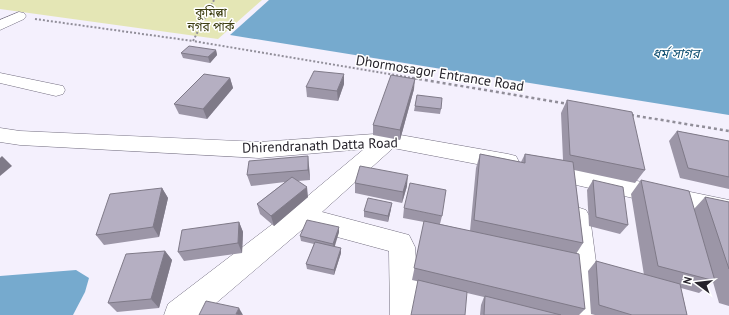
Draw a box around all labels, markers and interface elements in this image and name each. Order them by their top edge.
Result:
park label: কুমিল্লা নগর পার্ক [187,5,235,34]
water label: ধর্ম সাগর [653,45,702,62]
street label: Dhormosagor Entrance Road [355,51,525,95]
street label: Dhirendranath Datta Road [242,133,398,157]
north arrow [677,263,717,303]
text: N [680,275,695,286]

